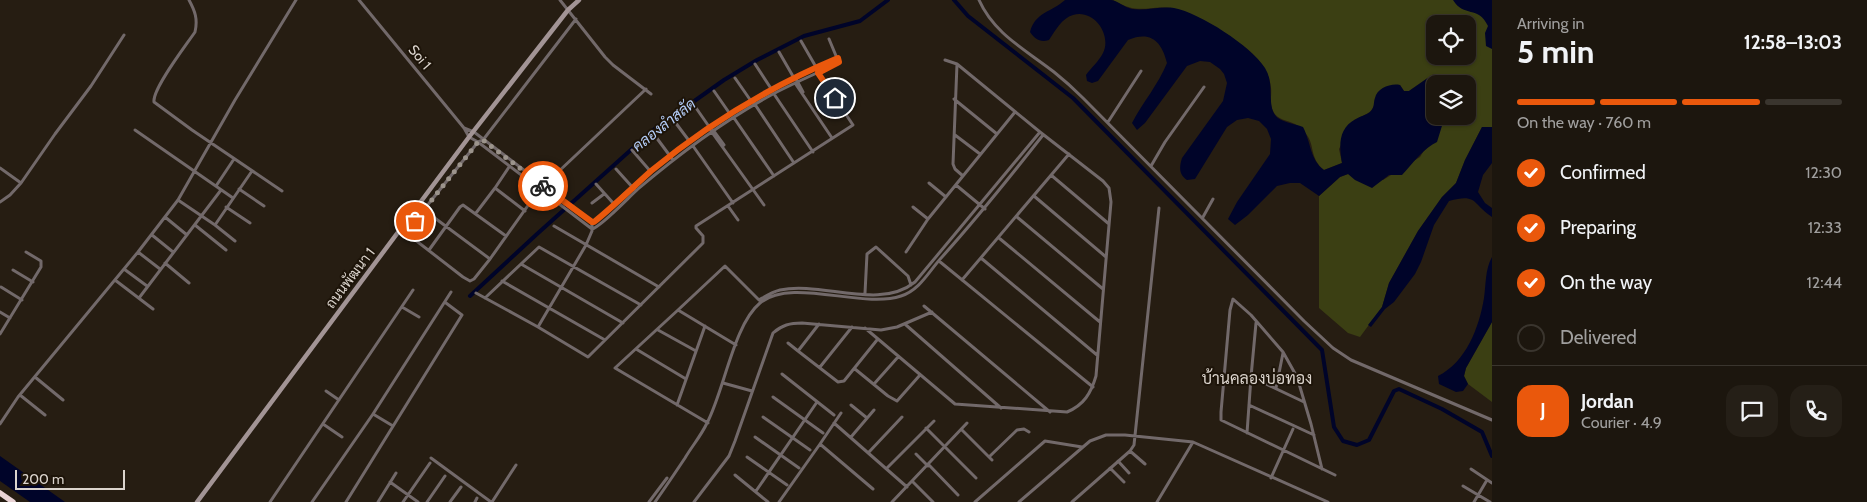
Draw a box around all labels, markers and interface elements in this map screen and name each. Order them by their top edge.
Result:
text: Arriving in [1517,14,1584,33]
map controls [1426,15,1476,125]
button: locate [1426,15,1476,65]
text: 12:58–13:03 [1744,31,1842,54]
text: 5 min [1517,32,1595,71]
street label: Soi 1 [405,41,435,73]
button: layers [1426,75,1476,125]
pin [814,77,856,119]
icon: home [821,84,849,112]
water label: คลองลำสลัด [629,95,699,155]
text: On the way · 760 m [1517,113,1651,132]
icon: check [1517,159,1545,187]
courier [518,161,568,211]
text: Confirmed [1560,161,1646,184]
text: 12:30 [1805,163,1842,182]
icon: bike [529,172,557,200]
pin [394,200,436,242]
icon: bag [401,207,429,235]
icon: check [1517,214,1545,242]
text: Preparing [1560,216,1636,239]
text: 12:33 [1808,218,1842,237]
street label: ถนนพัฒนา 1 [321,244,379,312]
icon: check [1517,269,1545,297]
text: On the way [1560,271,1652,294]
text: 12:44 [1807,273,1842,292]
text: Delivered [1560,326,1637,349]
district label: บ้านคลองบ่อทอง [1202,368,1312,388]
button: chat [1726,385,1778,437]
button: phone [1790,385,1842,437]
text: Jordan [1581,390,1634,413]
text: J [1540,399,1546,422]
text: Courier · 4.9 [1581,413,1662,432]
scale bar [15,467,125,490]
text: 200 m [22,470,64,488]

